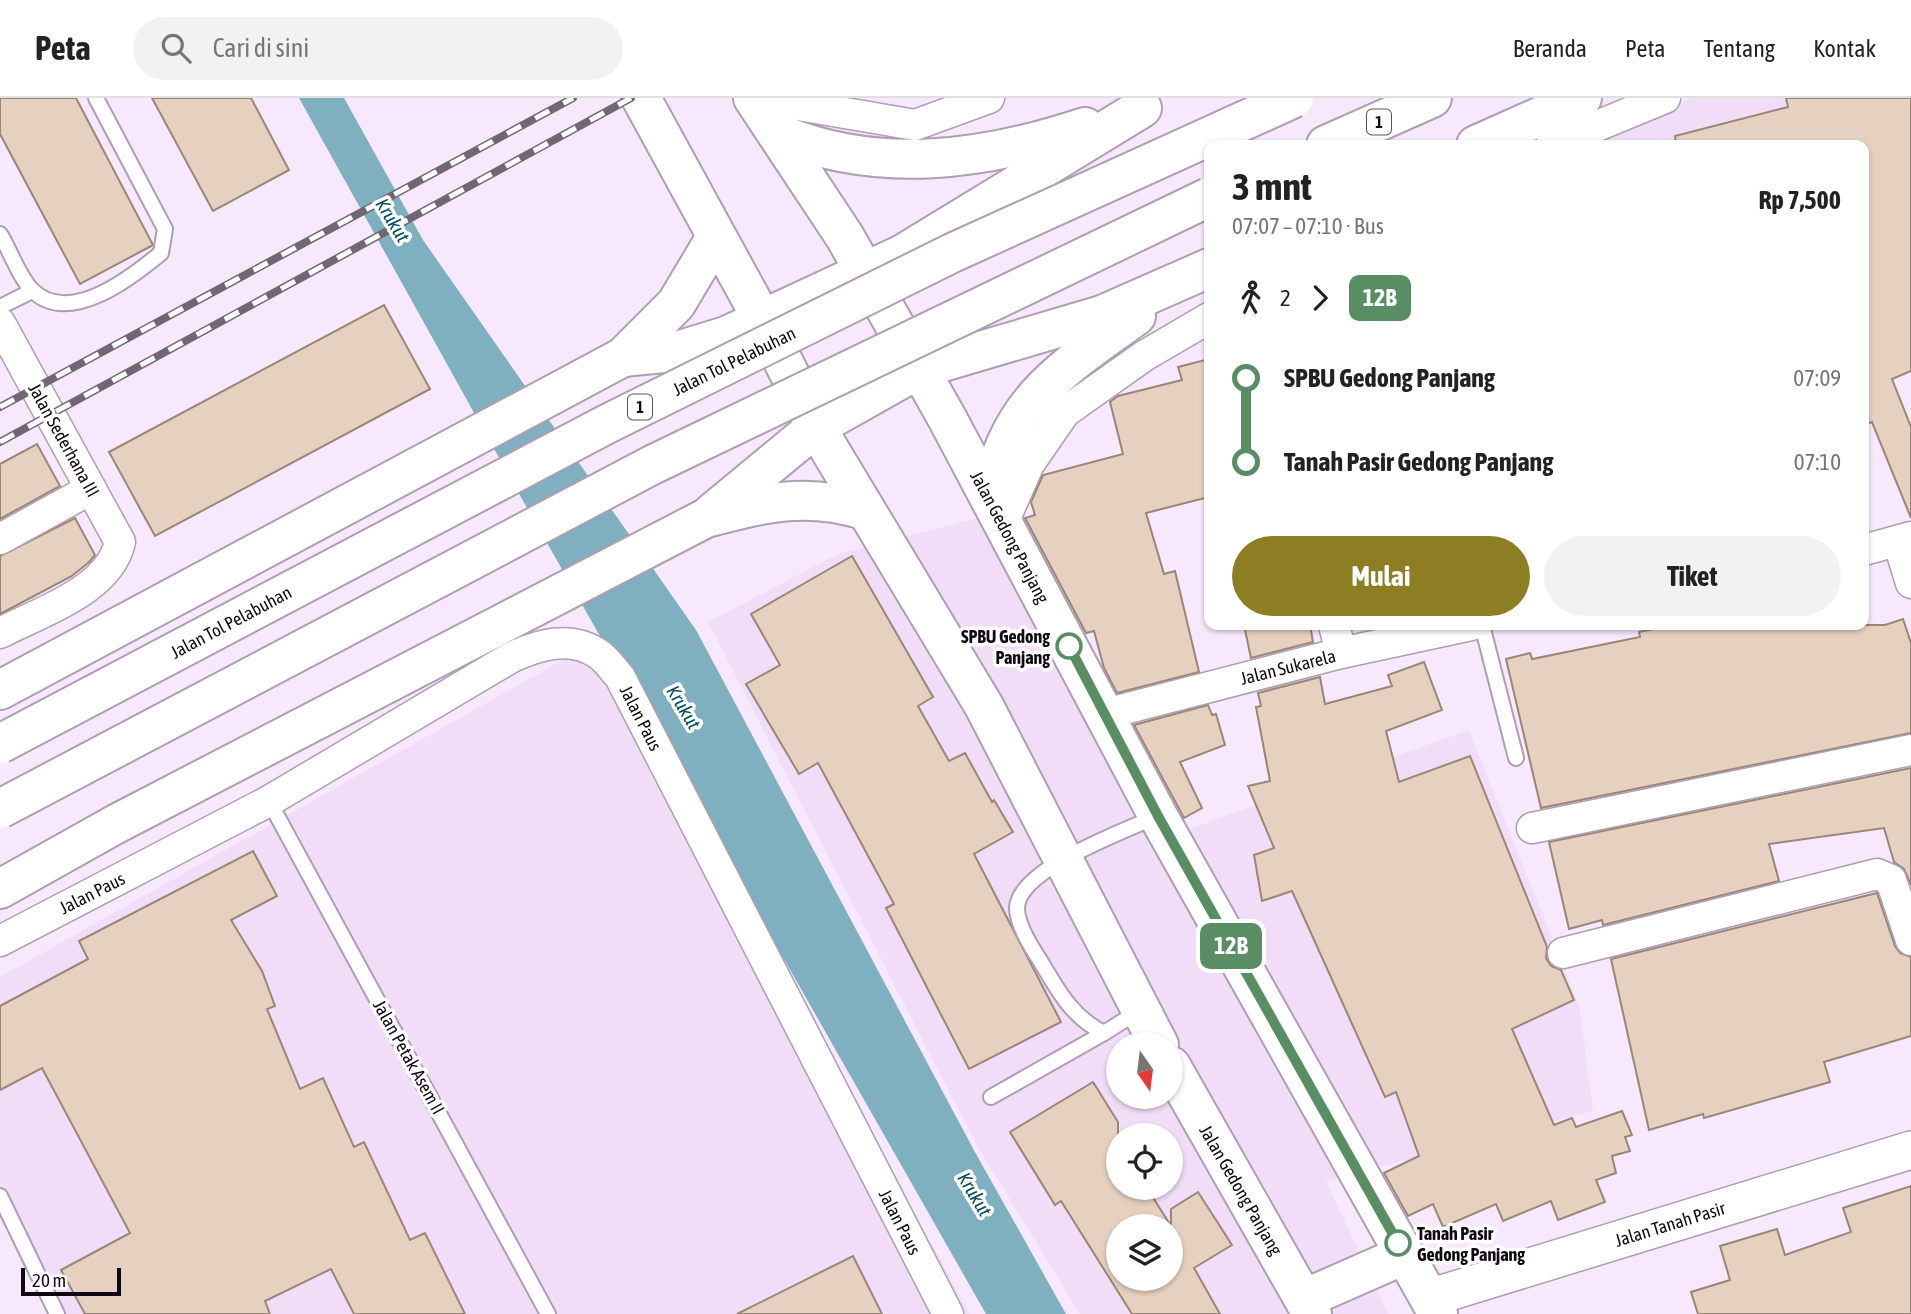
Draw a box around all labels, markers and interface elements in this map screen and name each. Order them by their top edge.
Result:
search box [133,17,623,80]
text: Peta [35,29,91,67]
icon: search [157,29,195,67]
text: Cari di sini [213,33,309,63]
text: Beranda [1513,35,1587,62]
text: Peta [1625,35,1665,62]
text: Tentang [1703,35,1775,62]
text: Kontak [1813,35,1876,62]
road number: 1 [1367,110,1391,134]
text: 3 mnt [1232,165,1312,208]
text: Rp 7,500 [1759,185,1841,215]
water label: Krukut [371,194,415,246]
text: 07:07 – 07:10 · Bus [1232,213,1384,239]
icon: walk [1232,279,1270,317]
icon: forward [1301,279,1339,317]
text: 12B [1363,284,1397,311]
text: 2 [1280,285,1291,311]
street label: Jalan Tol Pelabuhan [669,322,799,400]
text: SPBU Gedong Panjang [1284,363,1495,393]
text: 07:09 [1793,365,1841,391]
street label: Jalan Sederhana III [24,380,104,500]
road number: 1 [628,394,652,420]
text: Tanah Pasir Gedong Panjang [1284,447,1553,477]
text: 07:10 [1794,449,1841,475]
street label: Jalan Gedong Panjang [966,467,1054,607]
button: Mulai [1232,536,1530,616]
button: Tiket [1544,536,1841,616]
street label: Jalan Tol Pelabuhan [167,581,295,663]
place label: SPBU Gedong Panjang [961,626,1050,668]
marker: SPBU Gedong Panjang [1056,633,1082,659]
street label: Jalan Sukarela [1238,645,1338,689]
water label: Krukut [662,681,706,733]
street label: Jalan Paus [616,682,666,754]
street label: Jalan Paus [56,868,128,918]
line badge: 12B [1191,923,1271,969]
text: 12B [1214,932,1248,959]
street label: Jalan Petak Asem II [369,996,449,1118]
north arrow [1106,1032,1183,1110]
map controls [1106,1032,1183,1291]
street label: Jalan Gedong Panjang [1195,1121,1287,1259]
button: locate [1106,1123,1183,1200]
water label: Krukut [953,1168,997,1220]
street label: Jalan Paus [875,1186,925,1258]
street label: Jalan Tanah Pasir [1612,1197,1728,1251]
button: layers [1106,1214,1183,1291]
place label: Tanah Pasir Gedong Panjang [1417,1223,1525,1265]
marker: Tanah Pasir Gedong Panjang [1385,1230,1411,1256]
scale bar [21,1265,121,1297]
text: 20 m [32,1269,66,1291]

